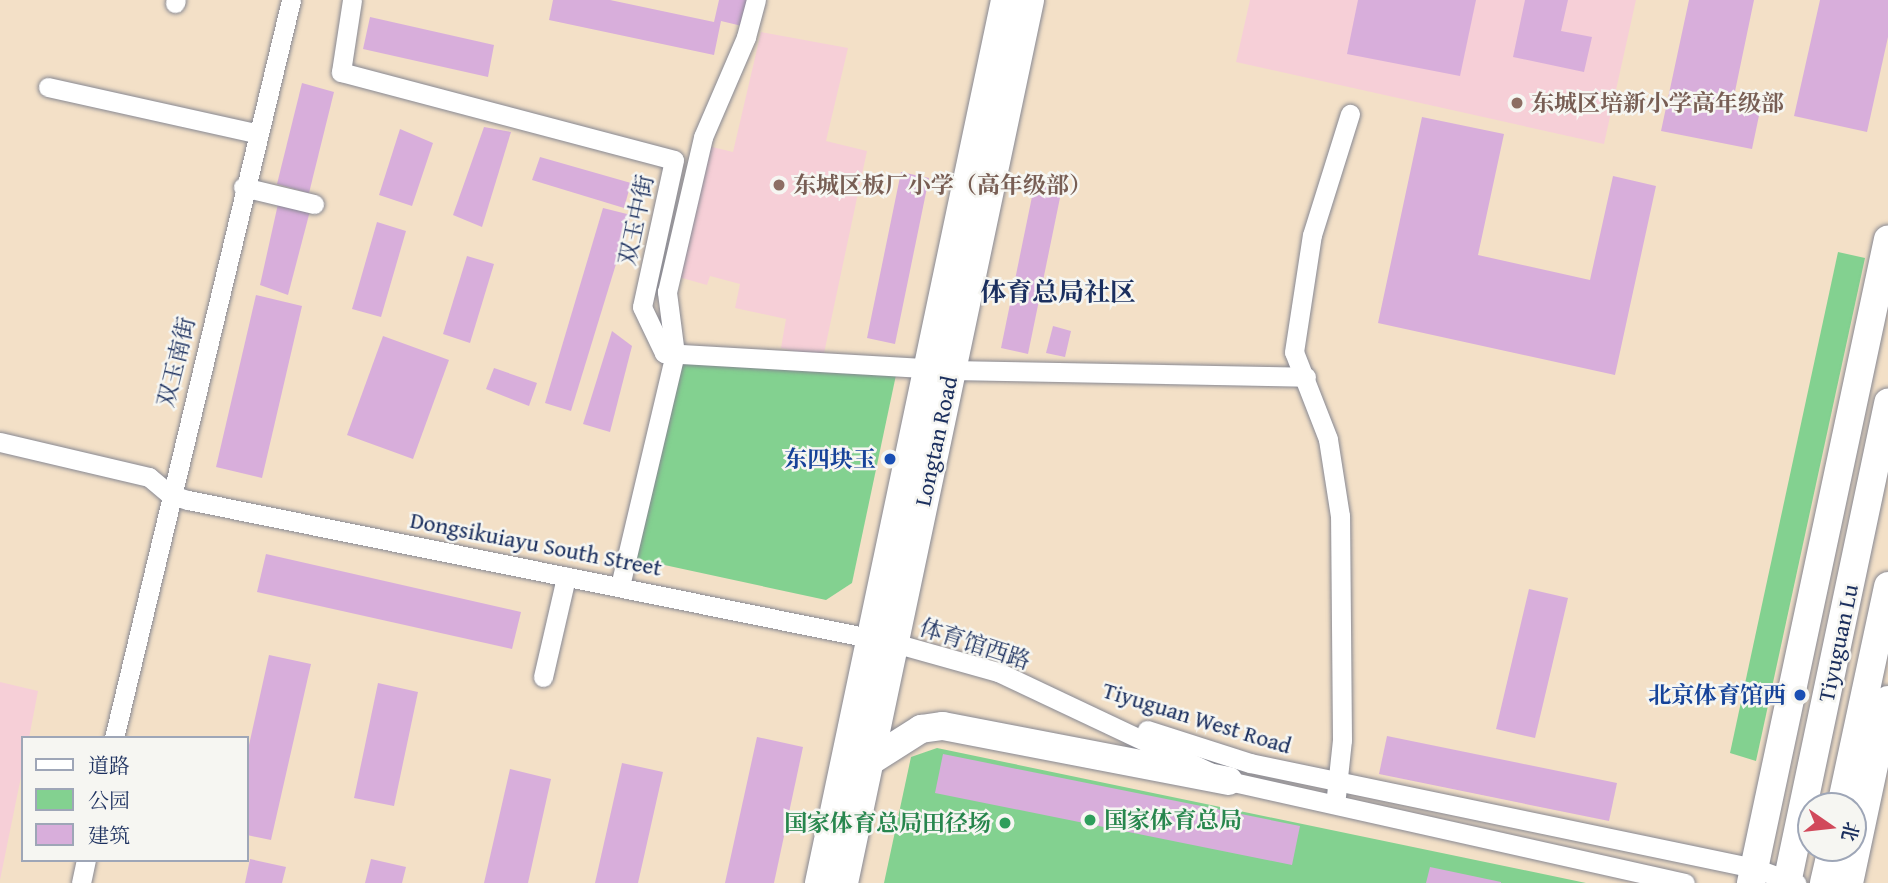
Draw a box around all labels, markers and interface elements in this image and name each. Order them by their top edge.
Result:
place label: 东城区培新小学高年级部 [1531,89,1784,117]
marker: 东城区培新小学高年级部 [1509,95,1525,111]
place label: 东城区板厂小学（高年级部） [793,171,1092,199]
street label: 双玉中街 [613,172,659,268]
marker: 东城区板厂小学（高年级部） [771,177,787,193]
district label: 体育总局社区 [980,276,1136,308]
street label: 双玉南街 [151,314,201,410]
street label: Longtan Road [909,373,963,509]
place label: 东四块玉 [784,445,876,473]
marker: 东四块玉 [882,451,898,467]
street label: Dongsikuiayu South Street [408,506,664,582]
street label: Tiyuguan Lu [1812,582,1864,704]
street label: 体育馆西路 [916,613,1034,675]
street label: Tiyuguan West Road [1099,676,1295,760]
place label: 北京体育馆西 [1648,681,1786,709]
marker: 北京体育馆西 [1792,687,1808,703]
legend [21,736,248,862]
text: 道路 [88,750,130,781]
text: 公园 [88,785,130,816]
north arrow [1797,792,1867,862]
place label: 国家体育总局 [1104,806,1242,834]
place label: 国家体育总局田径场 [784,809,991,837]
marker: 国家体育总局 [1082,812,1098,828]
marker: 国家体育总局田径场 [997,815,1013,831]
text: 北 [1835,819,1866,844]
text: 建筑 [88,820,130,851]

